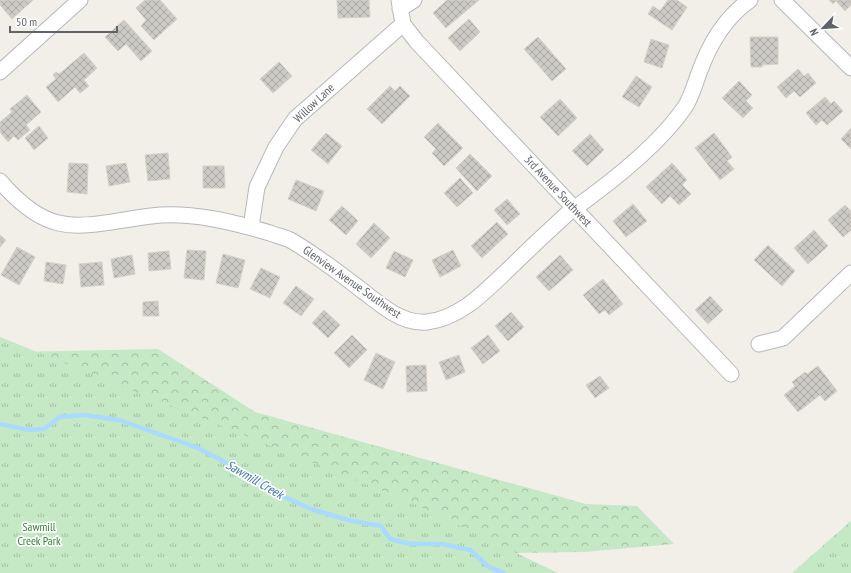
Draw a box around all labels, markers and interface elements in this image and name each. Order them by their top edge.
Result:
scale bar [10,8,117,34]
north arrow [803,8,843,48]
text: 50 m [16,14,37,29]
text: N [806,27,822,38]
street label: Willow Lane [290,80,337,125]
street label: 3rd Avenue Southwest [521,152,596,230]
street label: Glenview Avenue Southwest [300,242,405,322]
water label: Sawmill Creek [223,456,288,504]
park label: Sawmill Creek Park [17,519,61,548]

